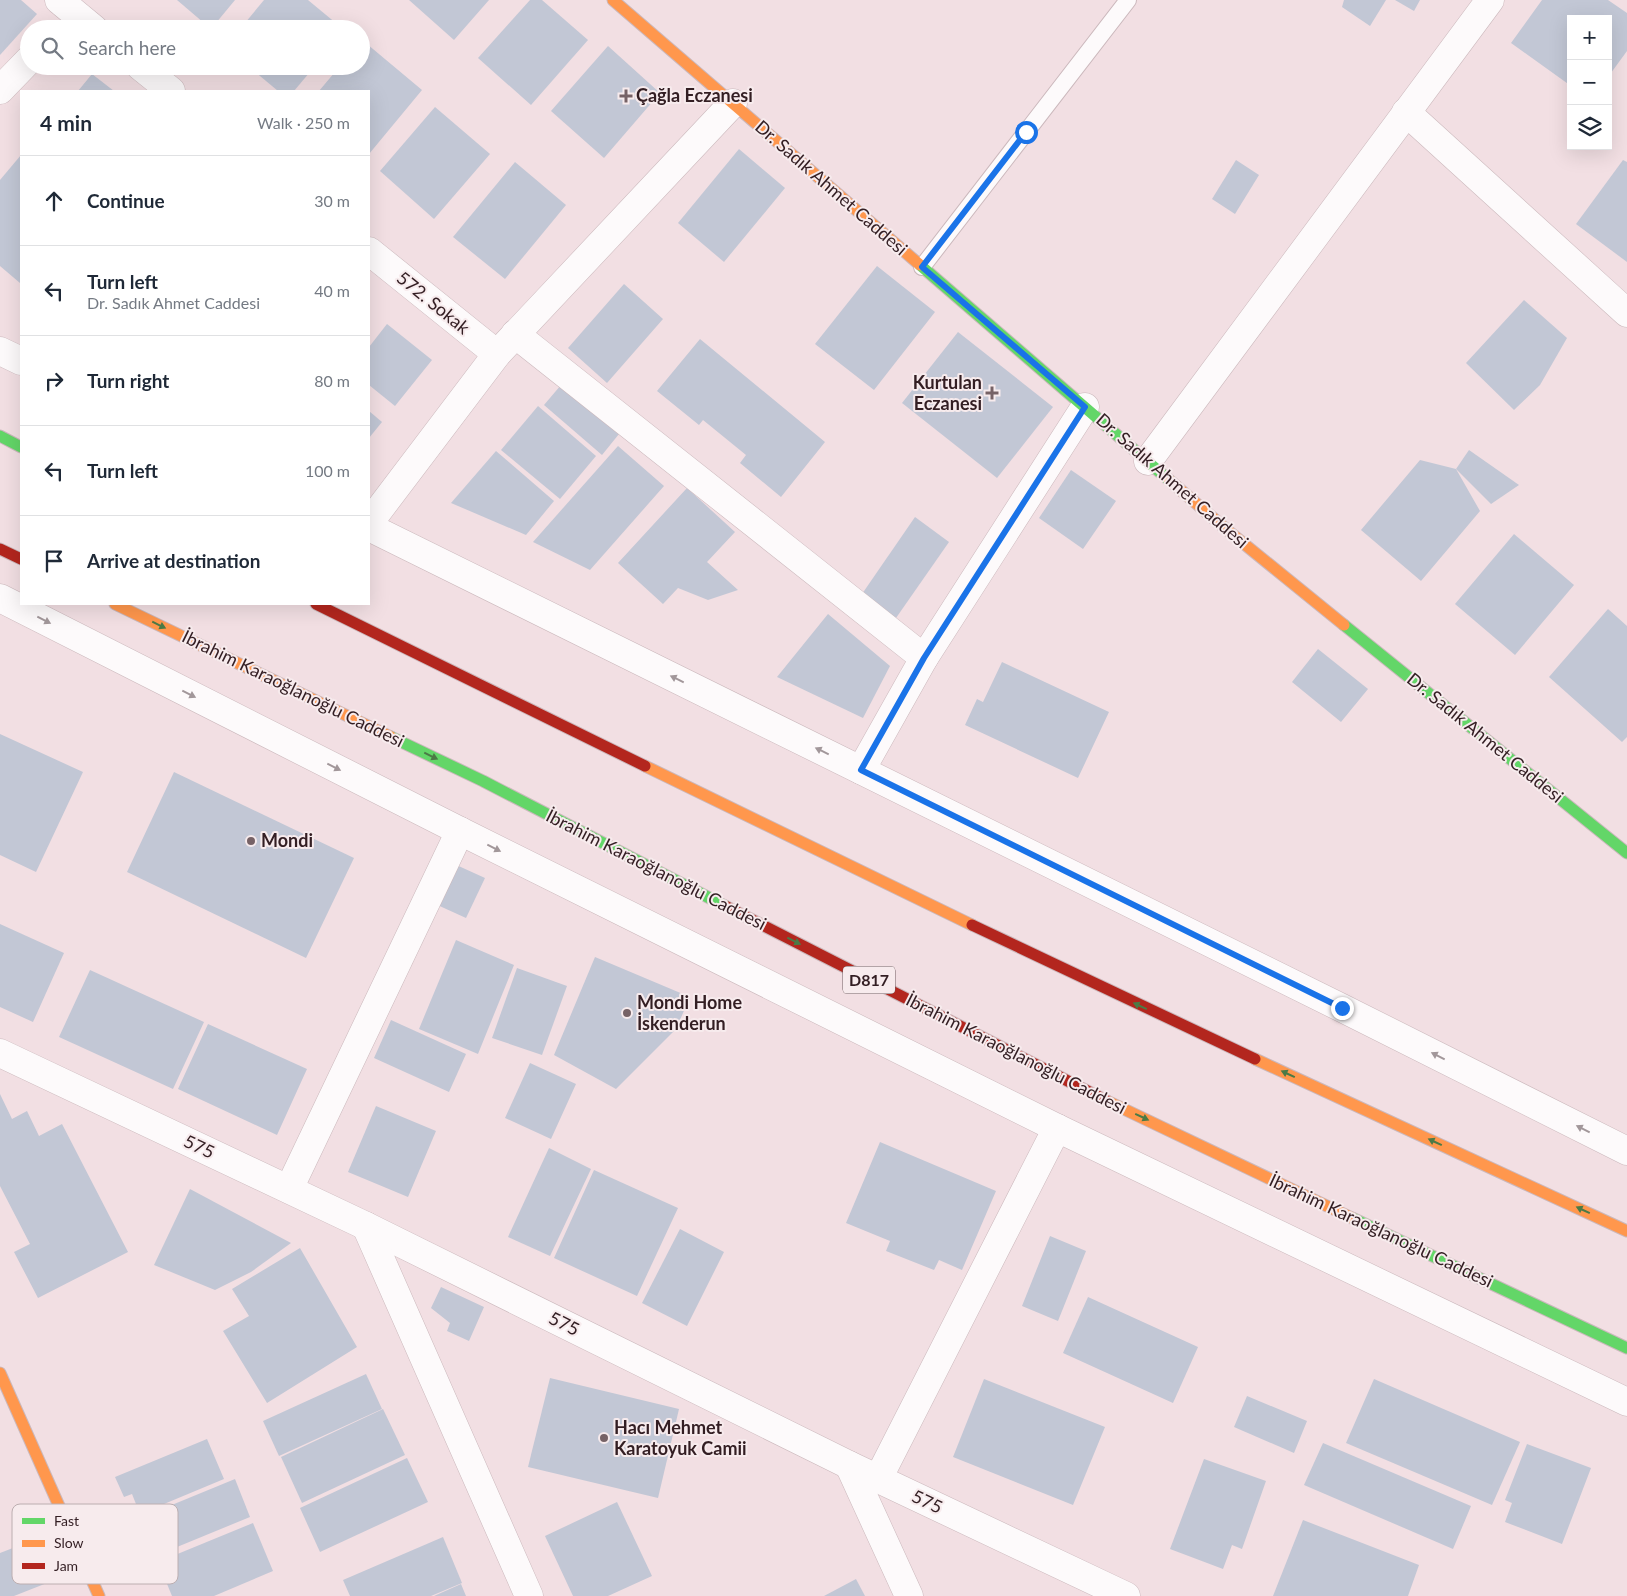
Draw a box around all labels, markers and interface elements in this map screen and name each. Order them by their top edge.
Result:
map controls [1567,15,1612,150]
button: + [1567,15,1612,60]
search box [20,20,370,75]
icon: search [38,34,66,62]
text: Search here [78,36,176,59]
button: − [1567,60,1612,105]
place label: Çağla Eczanesi [636,84,753,106]
marker: Çağla Eczanesi [620,90,632,102]
button: layers [1567,105,1612,150]
text: 4 min [40,110,92,135]
text: Walk · 250 m [257,113,350,132]
street label: Dr. Sadık Ahmet Caddesi [751,115,912,259]
route start [1015,121,1038,144]
icon: ahead [40,187,68,215]
text: Continue [87,189,165,212]
text: 30 m [314,191,350,210]
street label: 572. Sokak [393,266,475,339]
text: Turn left [87,270,158,293]
icon: left [40,277,68,305]
text: 40 m [314,281,350,300]
text: Dr. Sadık Ahmet Caddesi [87,293,260,312]
icon: right [40,367,68,395]
text: Turn right [87,369,169,392]
text: 80 m [314,371,350,390]
place label: Kurtulan Eczanesi [913,371,982,414]
marker: Kurtulan Eczanesi [986,387,998,399]
street label: Dr. Sadık Ahmet Caddesi [1092,408,1253,552]
icon: left [40,457,68,485]
text: Turn left [87,459,158,482]
text: 100 m [305,461,350,480]
icon: arrive [40,547,68,575]
text: Arrive at destination [87,549,260,572]
one-way arrow [36,616,51,624]
one-way arrow [152,621,166,629]
street label: İbrahim Karaoğlanoğlu Caddesi [179,625,408,752]
street label: Dr. Sadık Ahmet Caddesi [1403,667,1568,807]
one-way arrow [669,675,684,683]
one-way arrow [181,689,196,698]
one-way arrow [815,747,829,755]
one-way arrow [424,752,438,760]
one-way arrow [326,763,341,771]
street label: İbrahim Karaoğlanoğlu Caddesi [543,804,770,934]
place label: Mondi [261,829,313,851]
marker: Mondi [245,835,257,847]
one-way arrow [487,844,502,852]
one-way arrow [787,937,802,945]
road number: D817 [843,966,895,994]
street label: İbrahim Karaoğlanoğlu Caddesi [903,988,1130,1118]
place label: Mondi Home İskenderun [637,991,742,1034]
route end [1331,997,1354,1020]
one-way arrow [1133,1002,1147,1010]
marker: Mondi Home İskenderun [621,1007,633,1019]
one-way arrow [1431,1052,1445,1060]
one-way arrow [1281,1070,1295,1078]
one-way arrow [1135,1114,1149,1122]
one-way arrow [1576,1125,1591,1133]
street label: 575 [181,1130,218,1163]
one-way arrow [1428,1138,1442,1146]
street label: İbrahim Karaoğlanoğlu Caddesi [1266,1169,1497,1292]
one-way arrow [1576,1206,1590,1214]
street label: 575 [546,1306,583,1340]
place label: Hacı Mehmet Karatoyuk Camii [614,1416,747,1459]
marker: Hacı Mehmet Karatoyuk Camii [598,1432,610,1444]
street label: 575 [909,1485,946,1518]
legend [12,1504,178,1584]
text: Fast [54,1512,79,1529]
text: Slow [54,1534,84,1551]
text: Jam [54,1557,78,1574]

